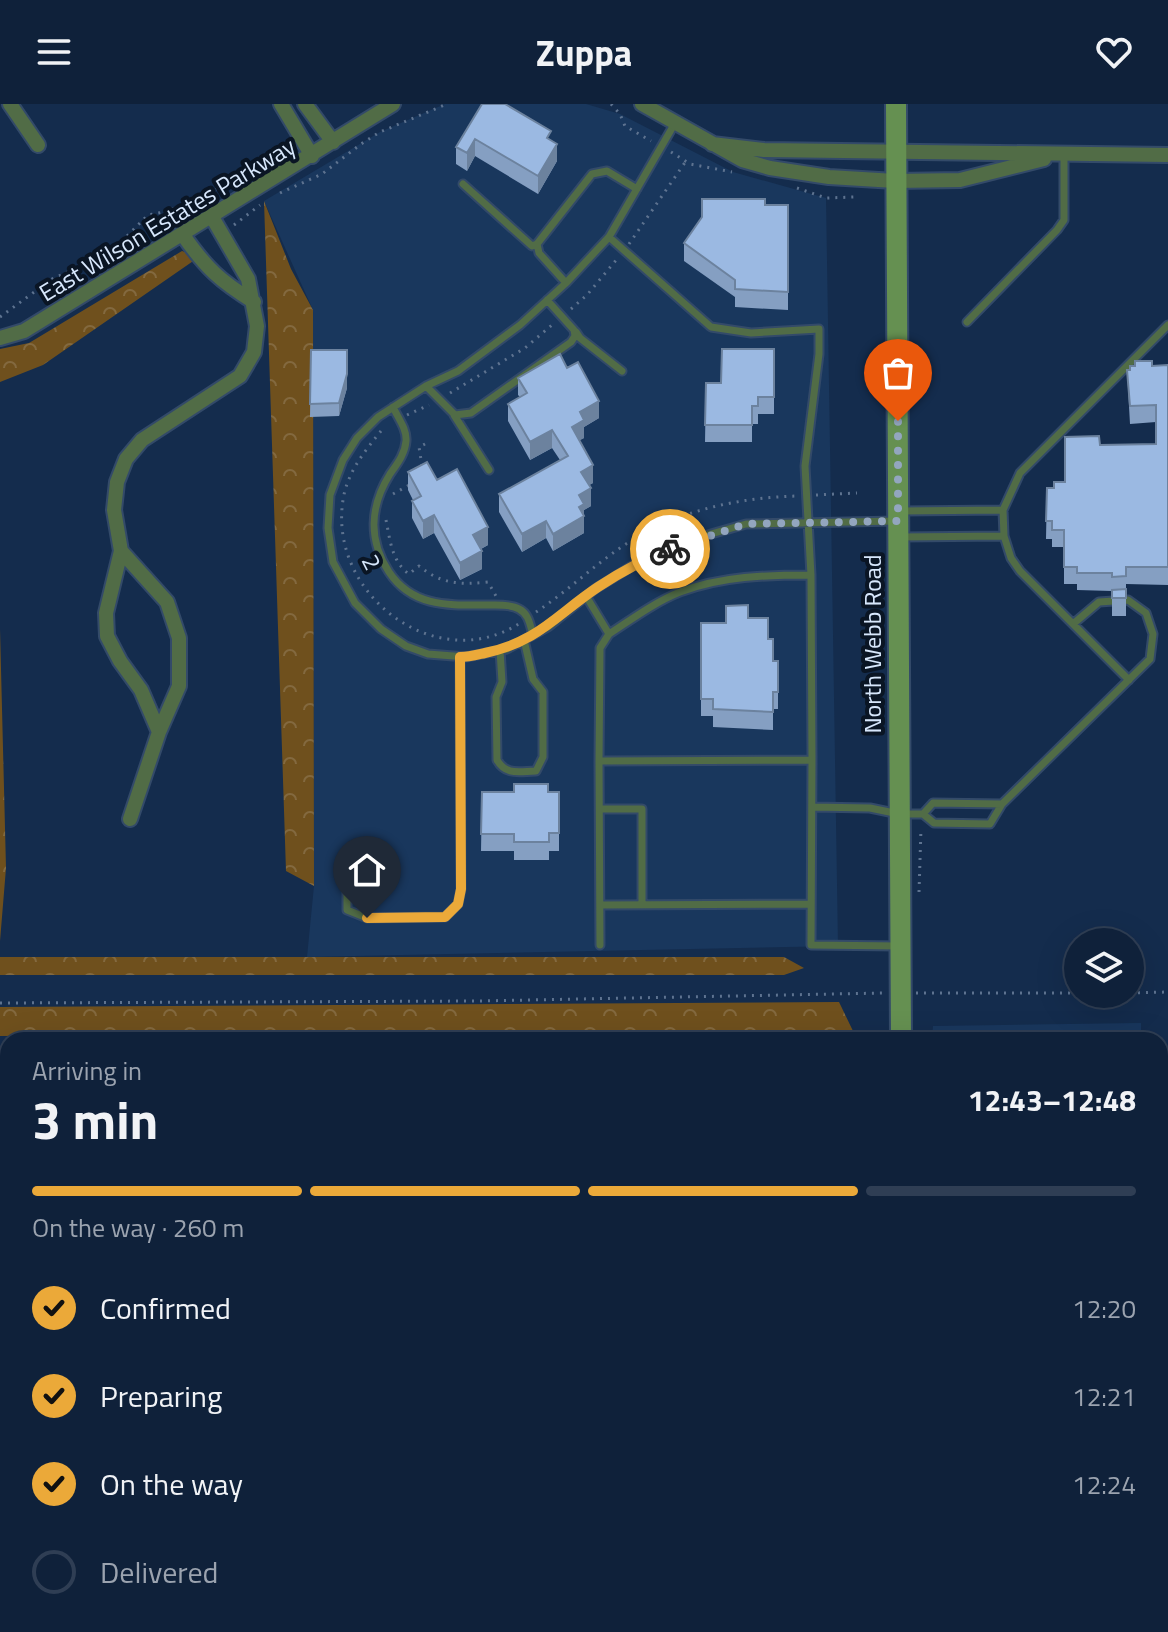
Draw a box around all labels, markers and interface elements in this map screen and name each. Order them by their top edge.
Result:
text: Zuppa [536,25,632,80]
icon: menu [32,30,76,74]
icon: heart [1092,30,1136,74]
street label: East Wilson Estates Parkway [32,128,302,310]
pin [864,339,932,421]
icon: bag [876,351,920,395]
courier [630,509,710,589]
icon: bike [648,527,692,571]
street label: 2 [353,548,391,576]
street label: North Webb Road [854,554,890,734]
pin [333,836,401,918]
icon: home [345,848,389,892]
map controls [1064,928,1144,1008]
button: layers [1064,928,1144,1008]
text: Arriving in [32,1051,142,1090]
text: 12:43–12:48 [968,1077,1136,1123]
text: 3 min [32,1080,158,1159]
text: On the way · 260 m [32,1208,244,1247]
text: Confirmed [100,1285,231,1331]
icon: check [32,1286,76,1330]
text: 12:20 [1072,1289,1136,1328]
text: Preparing [100,1373,222,1419]
icon: check [32,1374,76,1418]
text: 12:21 [1072,1377,1136,1416]
text: On the way [100,1461,243,1507]
icon: check [32,1462,76,1506]
text: 12:24 [1072,1465,1136,1504]
text: Delivered [100,1549,218,1595]

